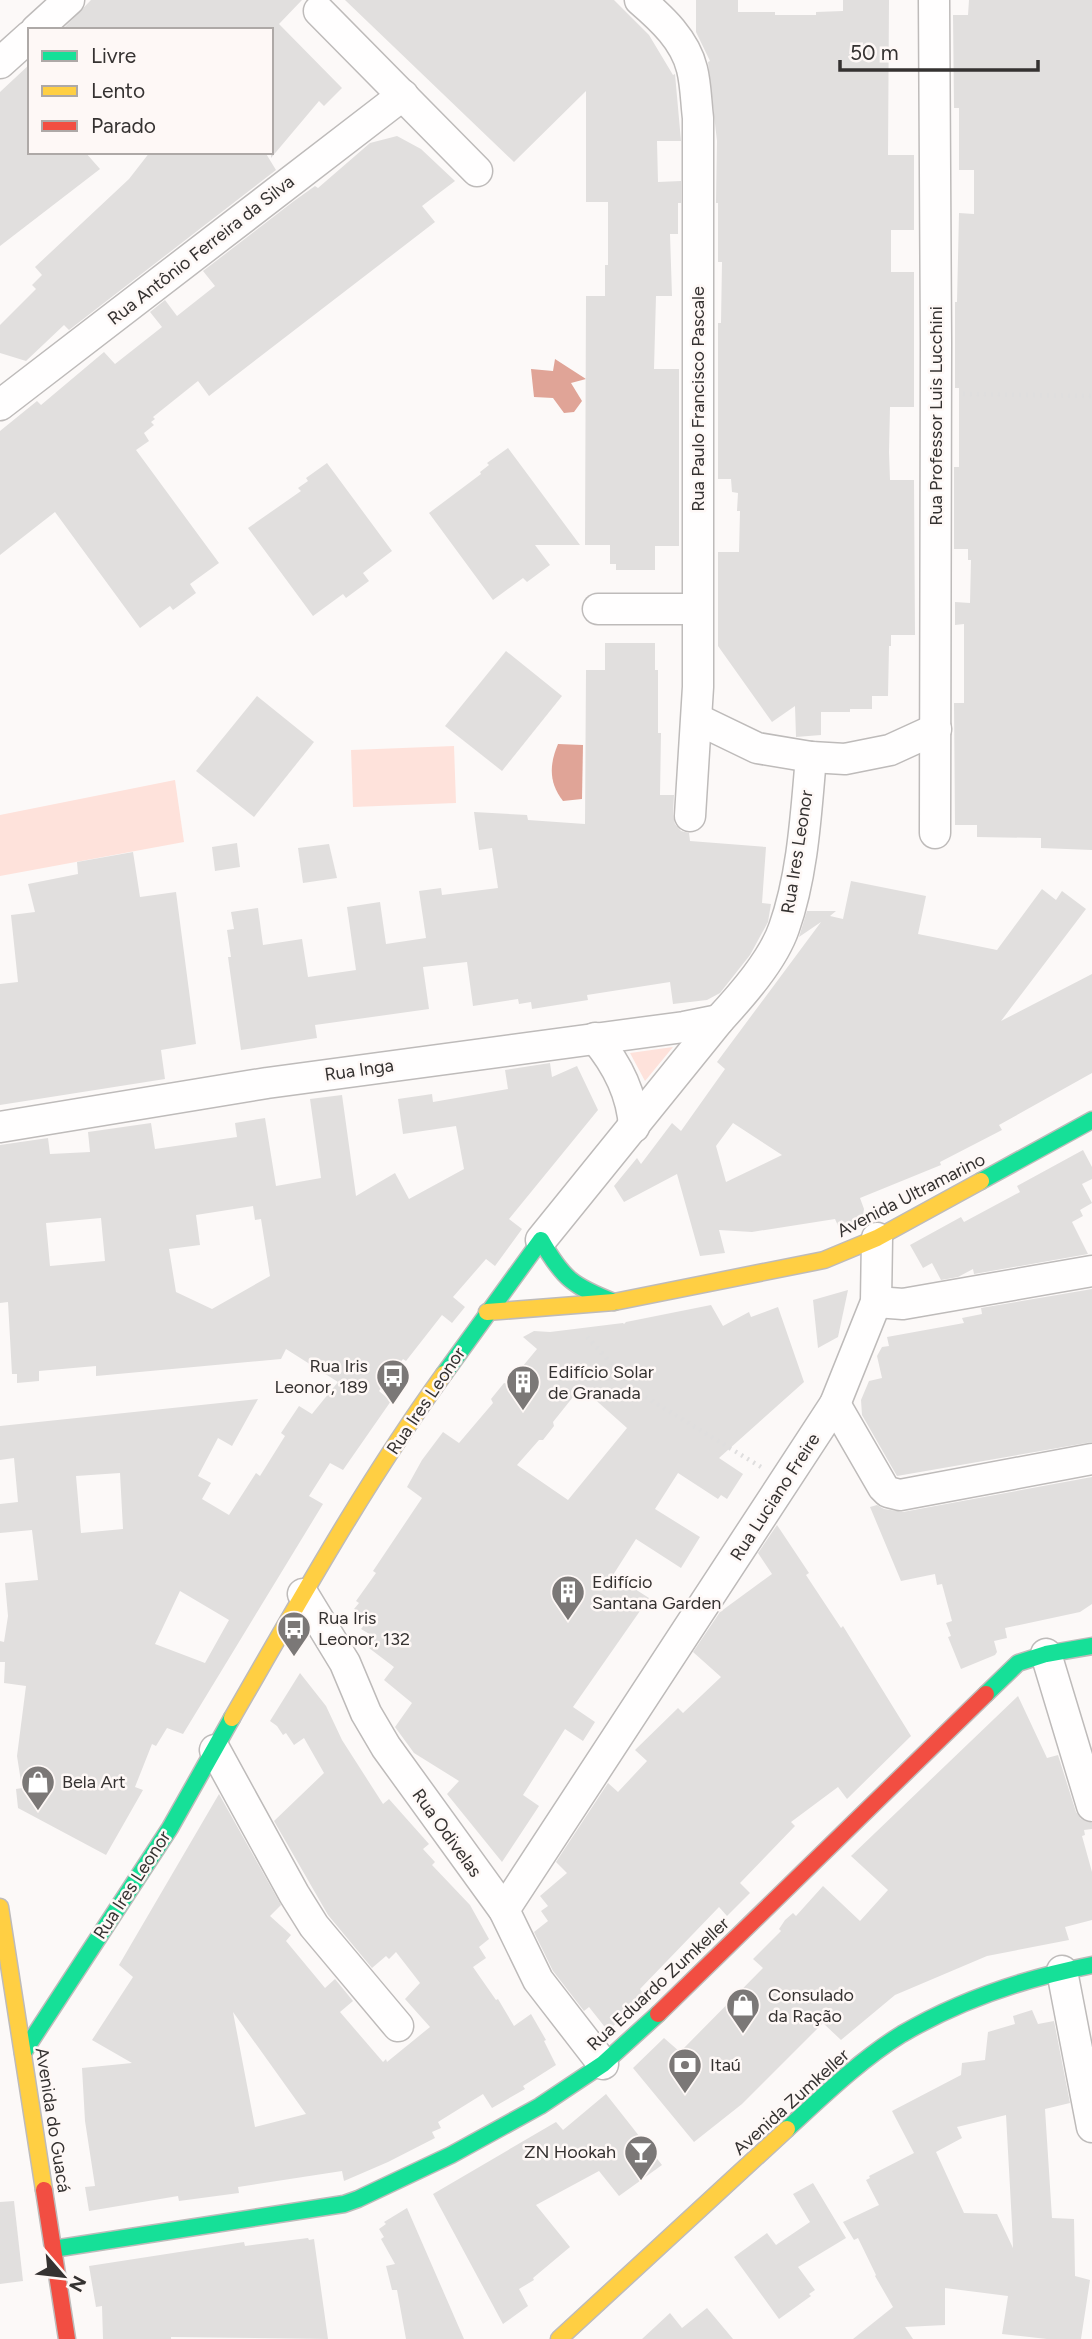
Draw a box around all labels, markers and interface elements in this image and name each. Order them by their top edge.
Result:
legend [28,28,273,154]
scale bar [840,28,1038,72]
text: 50 m [850,40,899,65]
text: Livre [91,43,136,68]
text: Lento [91,78,145,103]
text: Parado [91,113,156,138]
street label: Rua Antônio Ferreira da Silva [103,170,299,330]
street label: Rua Paulo Francisco Pascale [687,286,709,512]
street label: Rua Professor Luis Lucchini [925,306,947,526]
street label: Rua Ires Leonor [776,789,818,915]
street label: Rua Inga [323,1054,395,1086]
street label: Avenida Ultramarino [833,1148,989,1242]
street label: Rua Ires Leonor [382,1343,470,1459]
place label: Rua Iris Leonor, 189 [275,1355,368,1398]
bus stop icon: Rua Iris Leonor, 189 [374,1357,412,1406]
place label: Edifício Solar de Granada [548,1361,654,1404]
building icon: Edifício Solar de Granada [504,1363,542,1412]
street label: Rua Luciano Freire [725,1429,825,1565]
place label: Edifício Santana Garden [592,1571,721,1614]
building icon: Edifício Santana Garden [549,1573,587,1622]
place label: Rua Iris Leonor, 132 [318,1607,410,1650]
bus stop icon: Rua Iris Leonor, 132 [275,1609,313,1658]
shop icon: Bela Art [19,1763,57,1812]
place label: Bela Art [62,1771,126,1793]
street label: Rua Odivelas [407,1784,487,1882]
street label: Rua Ires Leonor [89,1827,175,1943]
street label: Rua Eduardo Zumkeller [582,1913,734,2055]
place label: Consulado da Ração [768,1984,854,2027]
shop icon: Consulado da Ração [724,1986,762,2035]
street label: Avenida Zumkeller [728,2044,854,2160]
street label: Avenida do Guacá [31,2046,75,2194]
bank icon: Itaú [666,2046,704,2095]
place label: Itaú [710,2054,741,2076]
bar icon: ZN Hookah [622,2133,660,2182]
place label: ZN Hookah [524,2141,616,2163]
north arrow [28,2241,98,2311]
text: N [64,2272,91,2296]

